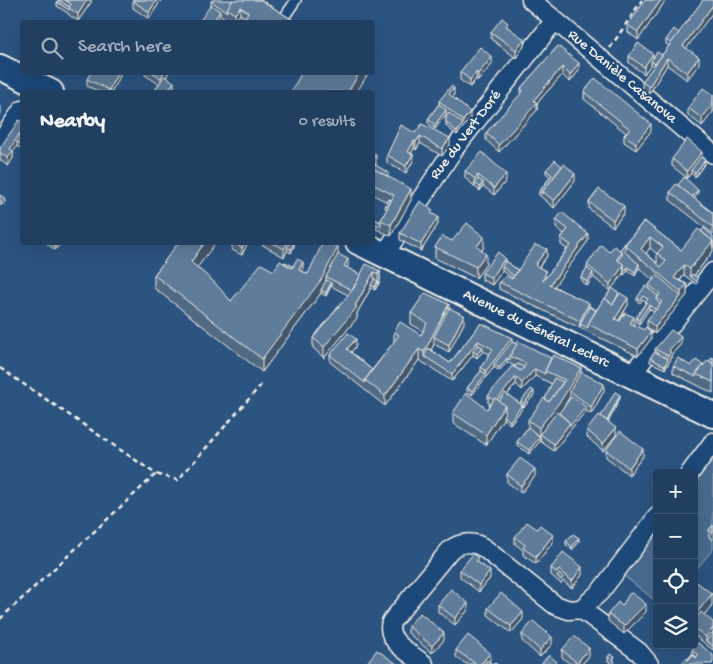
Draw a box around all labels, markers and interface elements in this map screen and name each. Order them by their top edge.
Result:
search box [20,20,375,75]
street label: Rue Danièle Casanova [564,26,681,128]
icon: search [38,34,66,62]
text: Search here [78,36,172,59]
street label: Rue du Vert Doré [427,87,506,183]
text: Nearby [40,110,105,135]
text: 0 results [299,113,355,132]
street label: Avenue du Général Leclerc [460,286,613,373]
map controls [653,469,698,649]
button: + [653,469,698,514]
button: − [653,514,698,559]
button: locate [653,559,698,604]
button: layers [653,604,698,649]

